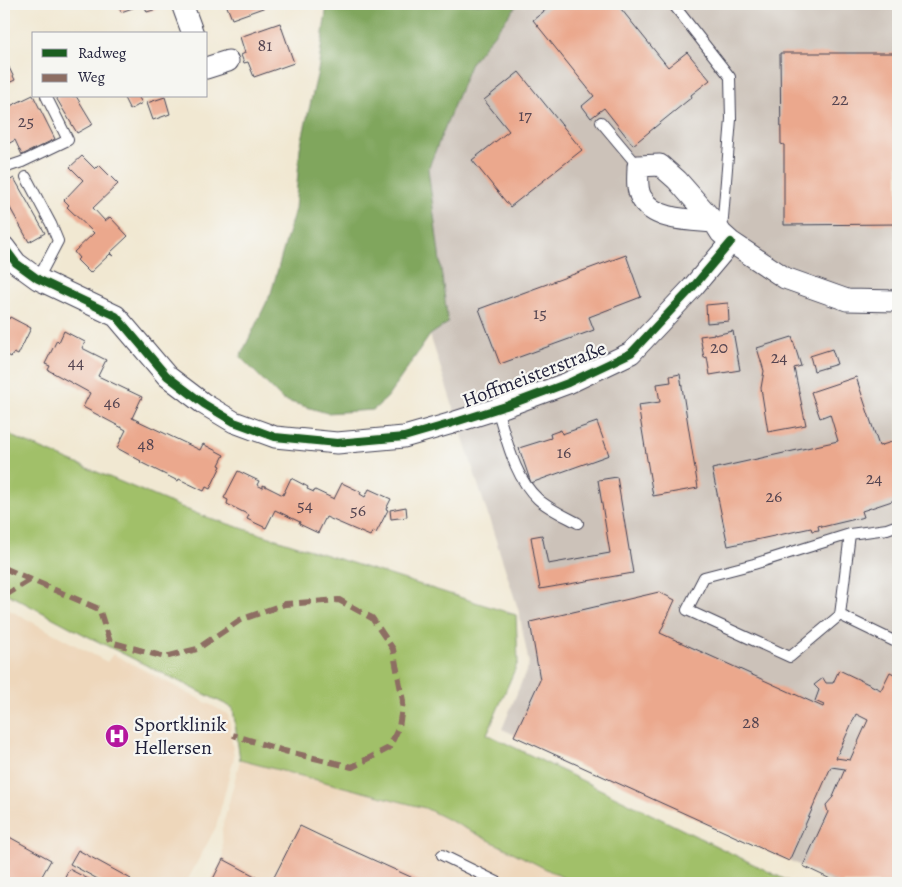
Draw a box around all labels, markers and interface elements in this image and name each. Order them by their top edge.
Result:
legend [32,32,208,98]
house number: 81 [258,33,272,57]
text: Radweg [78,43,127,63]
text: Weg [77,67,105,87]
house number: 22 [831,87,849,111]
house number: 17 [518,103,532,127]
house number: 25 [18,109,34,133]
house number: 15 [533,301,547,325]
street label: Hoffmeisterstraße [458,335,610,414]
house number: 20 [710,335,728,359]
house number: 24 [771,345,787,369]
house number: 44 [68,350,84,374]
house number: 46 [104,390,120,414]
house number: 48 [138,432,154,456]
house number: 16 [557,440,571,464]
house number: 24 [866,466,882,490]
house number: 26 [766,484,782,508]
house number: 54 [297,493,313,517]
house number: 56 [350,498,366,522]
house number: 28 [742,710,760,734]
place label: Sportklinik Hellersen [134,711,226,761]
hospital icon: Sportklinik Hellersen [104,723,130,749]

